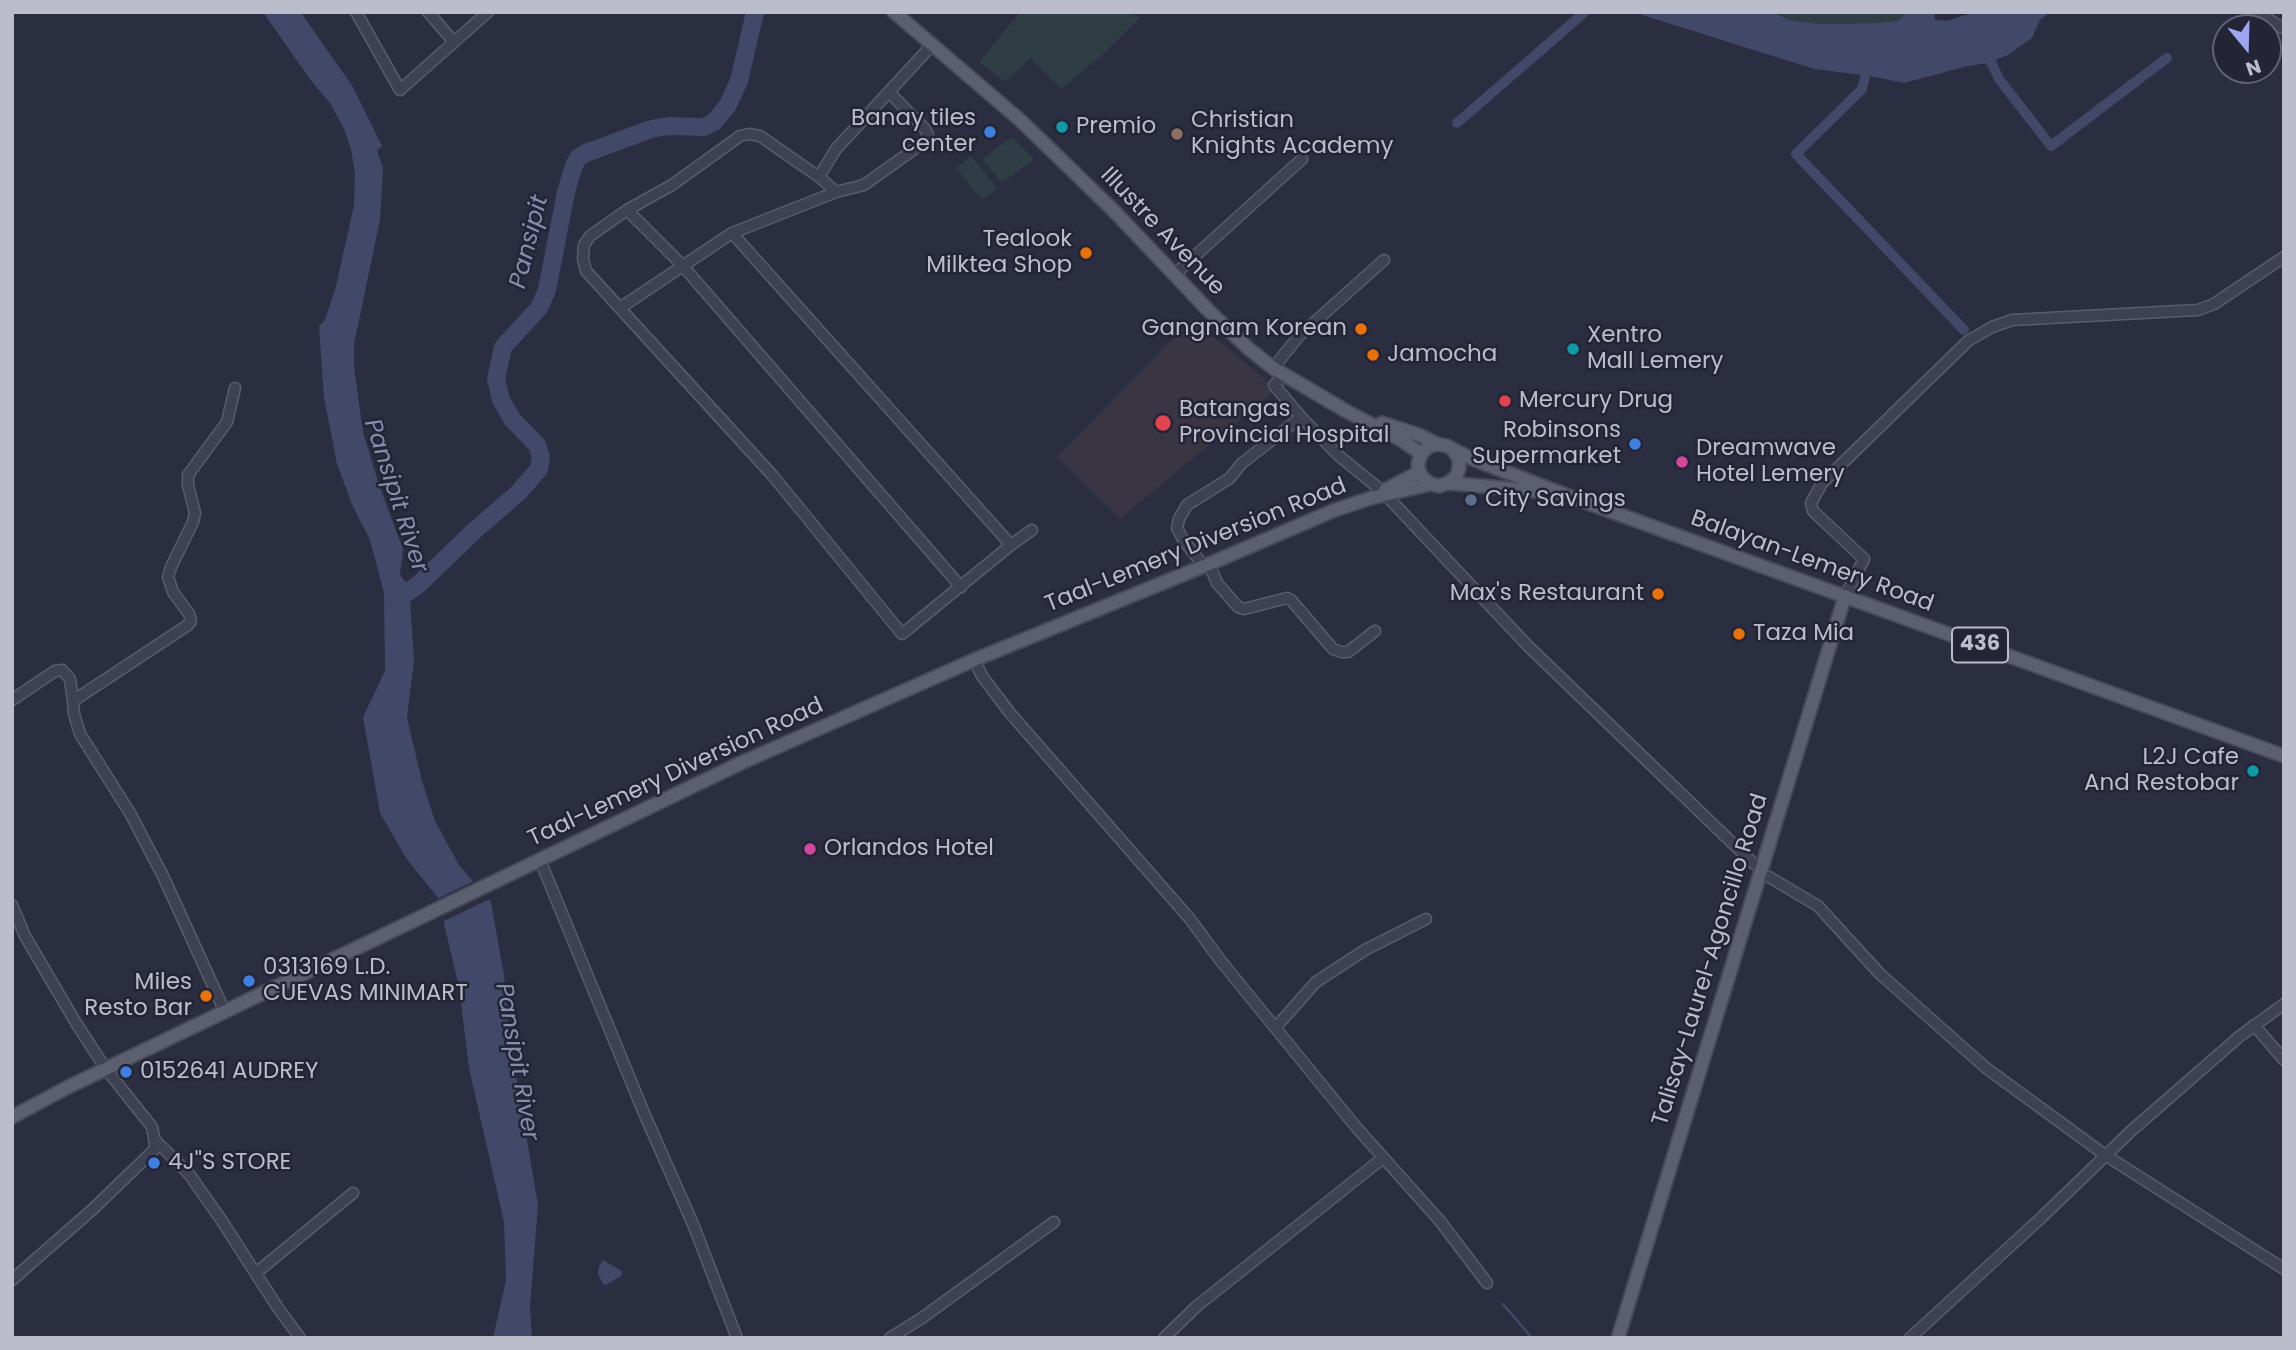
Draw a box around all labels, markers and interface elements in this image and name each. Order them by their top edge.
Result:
north arrow [2212,14,2282,84]
text: N [2242,52,2265,83]
place label: Banay tiles center [851,105,976,159]
place label: Christian Knights Academy [1191,107,1393,161]
place label: Premio [1076,113,1156,141]
marker: Premio [1054,119,1070,135]
marker: Banay tiles center [982,124,998,140]
marker: Christian Knights Academy [1169,126,1185,142]
street label: Illustre Avenue [1094,162,1230,302]
water label: Pansipit [505,193,555,291]
place label: Tealook Milktea Shop [926,226,1072,280]
marker: Tealook Milktea Shop [1078,245,1094,261]
place label: Gangnam Korean [1142,315,1347,343]
marker: Gangnam Korean [1353,321,1369,337]
place label: Xentro Mall Lemery [1587,322,1723,376]
place label: Jamocha [1387,341,1497,369]
marker: Xentro Mall Lemery [1565,341,1581,357]
marker: Jamocha [1365,347,1381,363]
place label: Mercury Drug [1519,387,1673,415]
marker: Mercury Drug [1497,393,1513,409]
place label: Batangas Provincial Hospital [1179,396,1389,450]
marker: Batangas Provincial Hospital [1153,413,1173,433]
water label: Pansipit River [357,416,433,576]
place label: Robinsons Supermarket [1472,417,1621,471]
place label: Dreamwave Hotel Lemery [1696,435,1845,489]
marker: Robinsons Supermarket [1627,436,1643,452]
marker: Dreamwave Hotel Lemery [1674,454,1690,470]
street label: Taal-Lemery Diversion Road [1041,473,1351,619]
place label: City Savings [1485,486,1626,514]
marker: City Savings [1463,492,1479,508]
street label: Balayan-Lemery Road [1687,505,1937,619]
place label: Max's Restaurant [1450,580,1644,608]
marker: Max's Restaurant [1650,586,1666,602]
place label: Taza Mia [1753,620,1854,648]
marker: Taza Mia [1731,626,1747,642]
road number: 436 [1952,628,2008,662]
street label: Taal-Lemery Diversion Road [524,692,828,854]
place label: L2J Cafe And Restobar [2084,744,2239,798]
marker: L2J Cafe And Restobar [2245,763,2261,779]
street label: Talisay-Laurel-Agoncillo Road [1647,791,1775,1129]
place label: Orlandos Hotel [824,835,994,863]
marker: Orlandos Hotel [802,841,818,857]
place label: 0313169 L.D. CUEVAS MINIMART [263,954,468,1008]
place label: Miles Resto Bar [84,969,192,1023]
marker: 0313169 L.D. CUEVAS MINIMART [241,973,257,989]
water label: Pansipit River [488,981,544,1143]
marker: Miles Resto Bar [198,988,214,1004]
place label: 0152641 AUDREY [140,1058,319,1086]
marker: 0152641 AUDREY [118,1064,134,1080]
place label: 4J''S STORE [168,1149,291,1177]
marker: 4J''S STORE [146,1155,162,1171]

